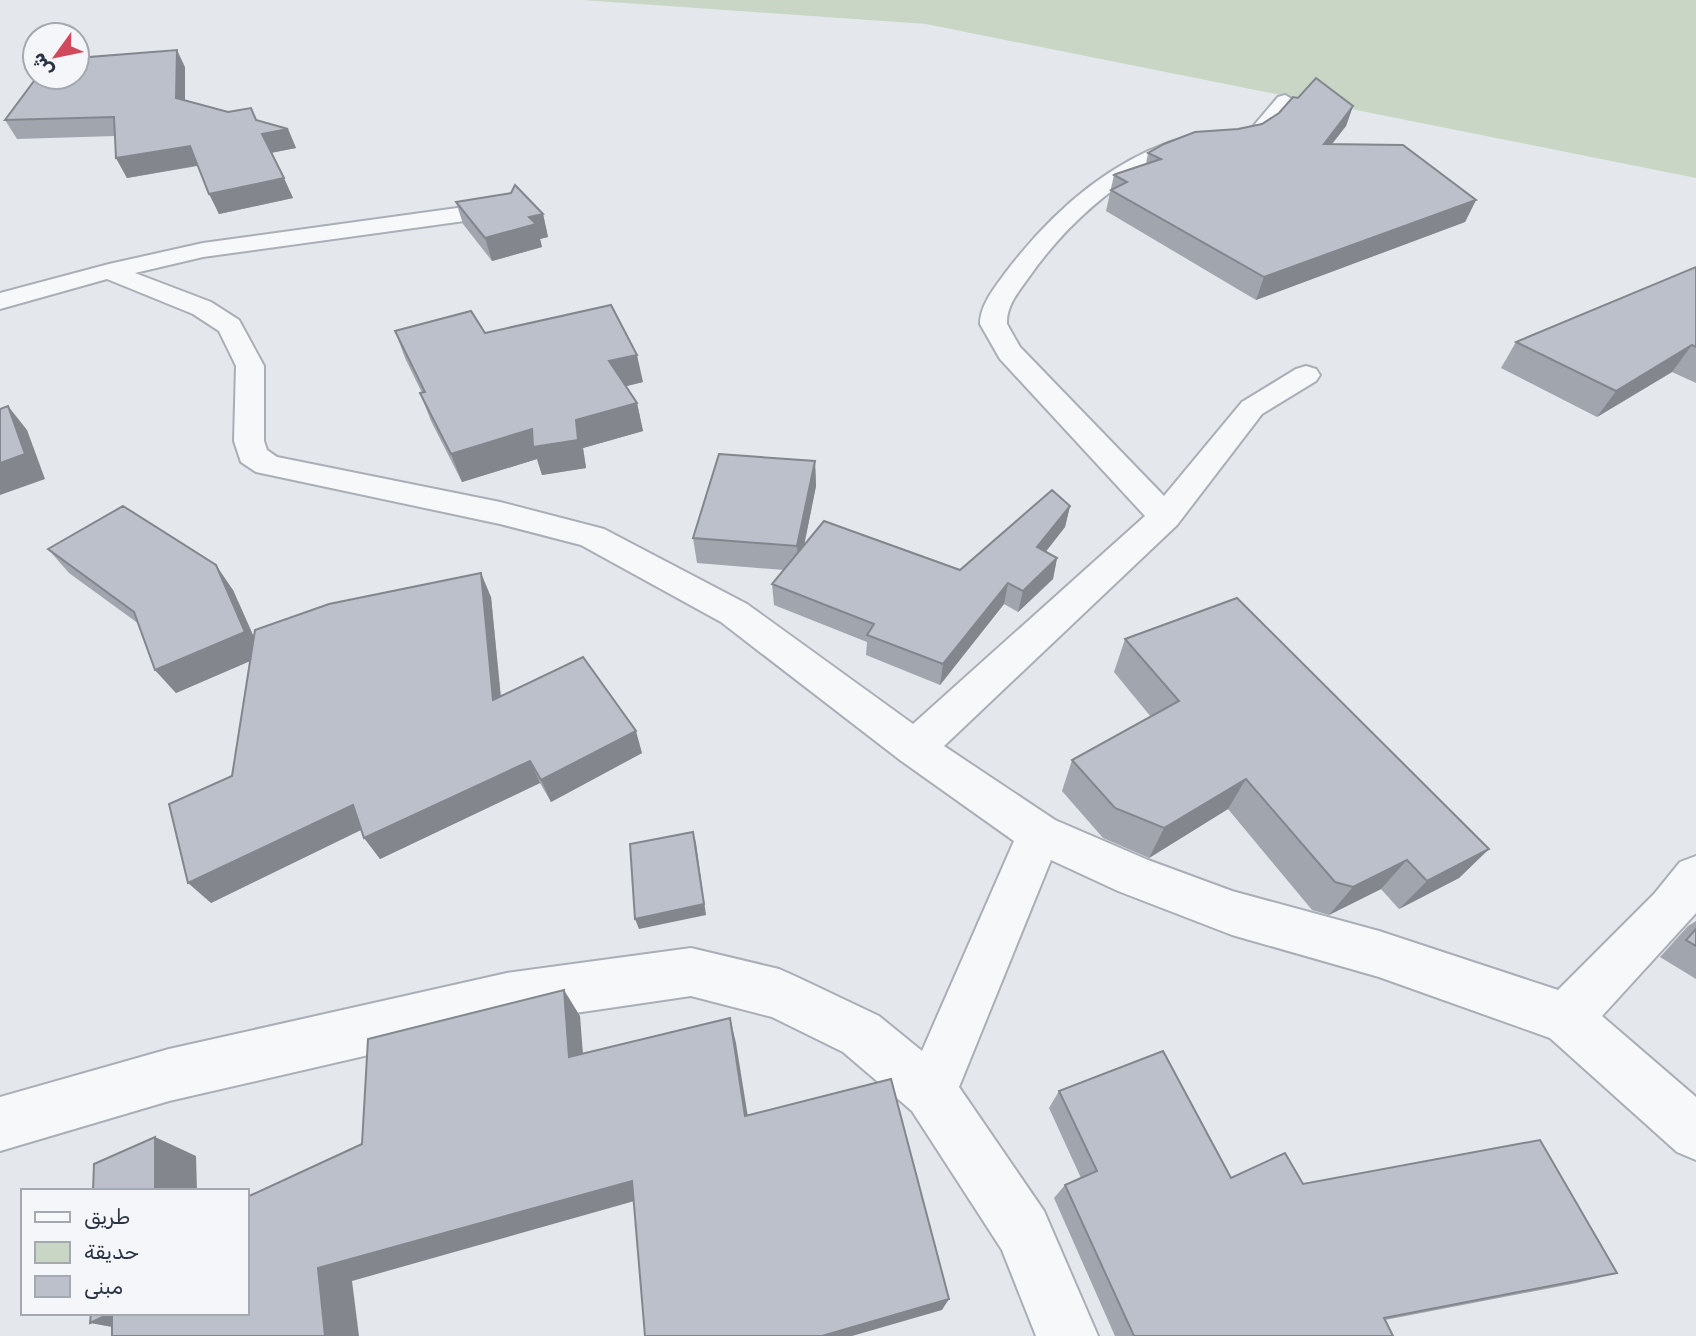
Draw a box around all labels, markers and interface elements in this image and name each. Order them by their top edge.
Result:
north arrow [21,21,91,91]
text: ش [26,49,58,81]
legend [21,1189,248,1315]
text: طريق [84,1204,130,1229]
text: حديقة [84,1239,139,1264]
text: مبنى [84,1274,123,1299]

